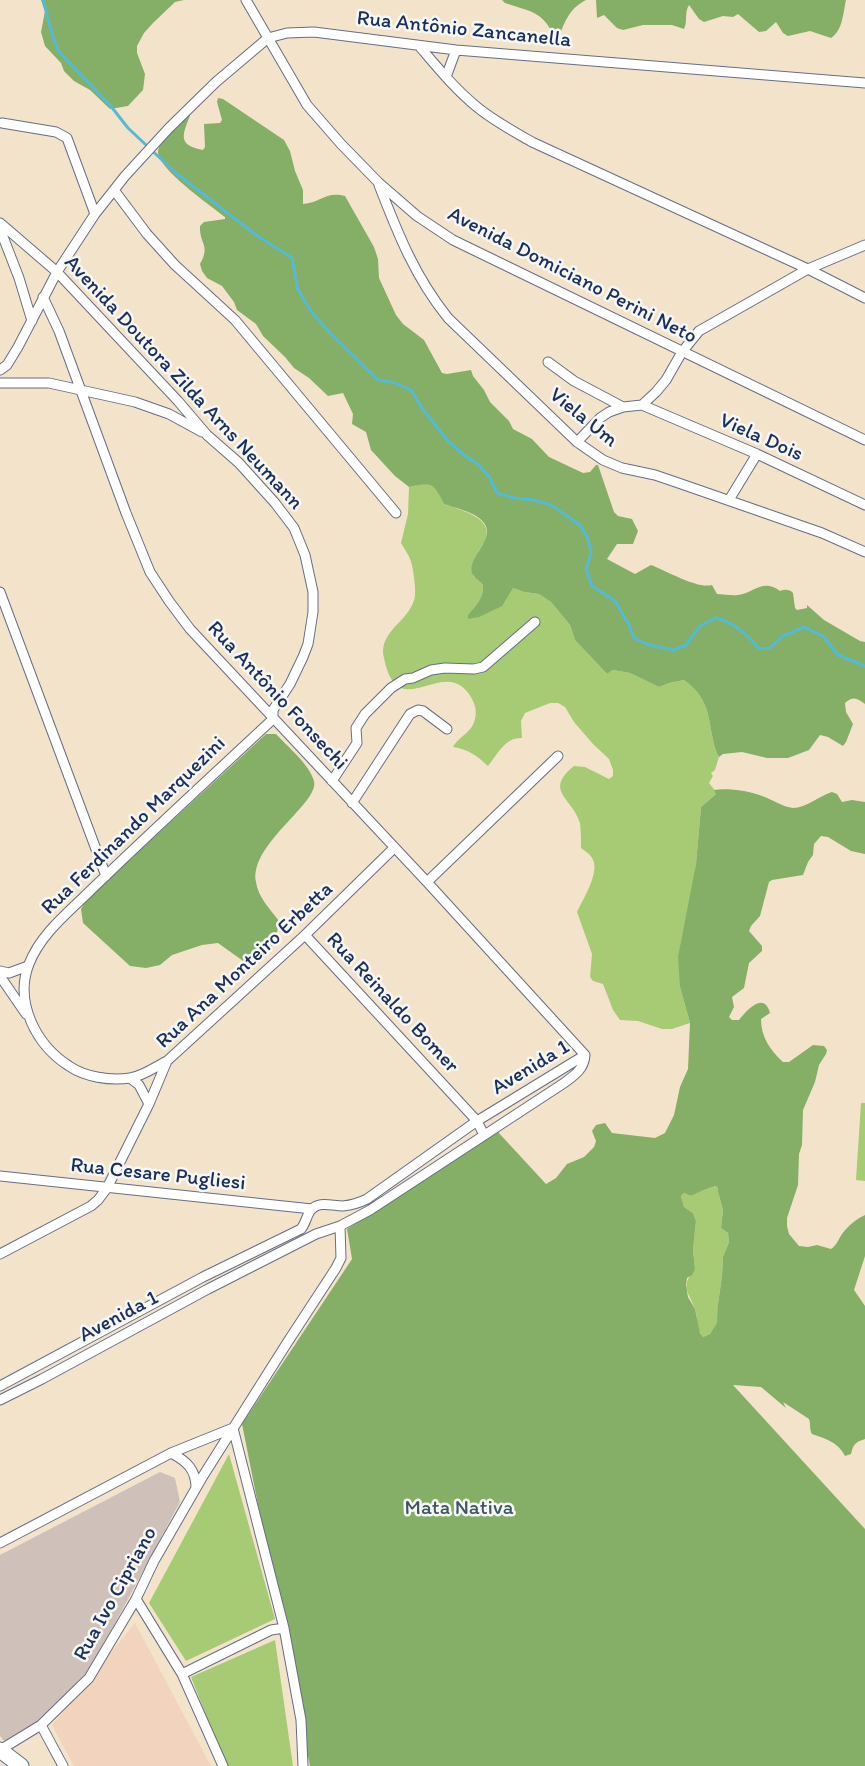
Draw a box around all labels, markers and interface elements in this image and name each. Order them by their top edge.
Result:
street label: Rua Antônio Zancanella [356,6,572,54]
street label: Avenida Domiciano Perini Neto [443,202,701,350]
street label: Avenida Doutora Zilda Arns Neumann [58,251,308,515]
street label: Viela Um [544,383,622,453]
street label: Viela Dois [715,408,807,468]
street label: Rua Antônio Fonsechi [201,616,353,776]
street label: Rua Ferdinando Marquezini [37,731,231,921]
street label: Rua Ana Monteiro Erbetta [151,878,339,1054]
street label: Rua Reinaldo Bomer [320,928,464,1078]
street label: Avenida 1 [488,1035,574,1101]
street label: Rua Cesare Pugliesi [69,1153,247,1197]
street label: Avenida 1 [75,1286,163,1348]
park label: Mata Nativa [404,1496,514,1522]
street label: Rua Ivo Cipriano [69,1523,163,1665]

